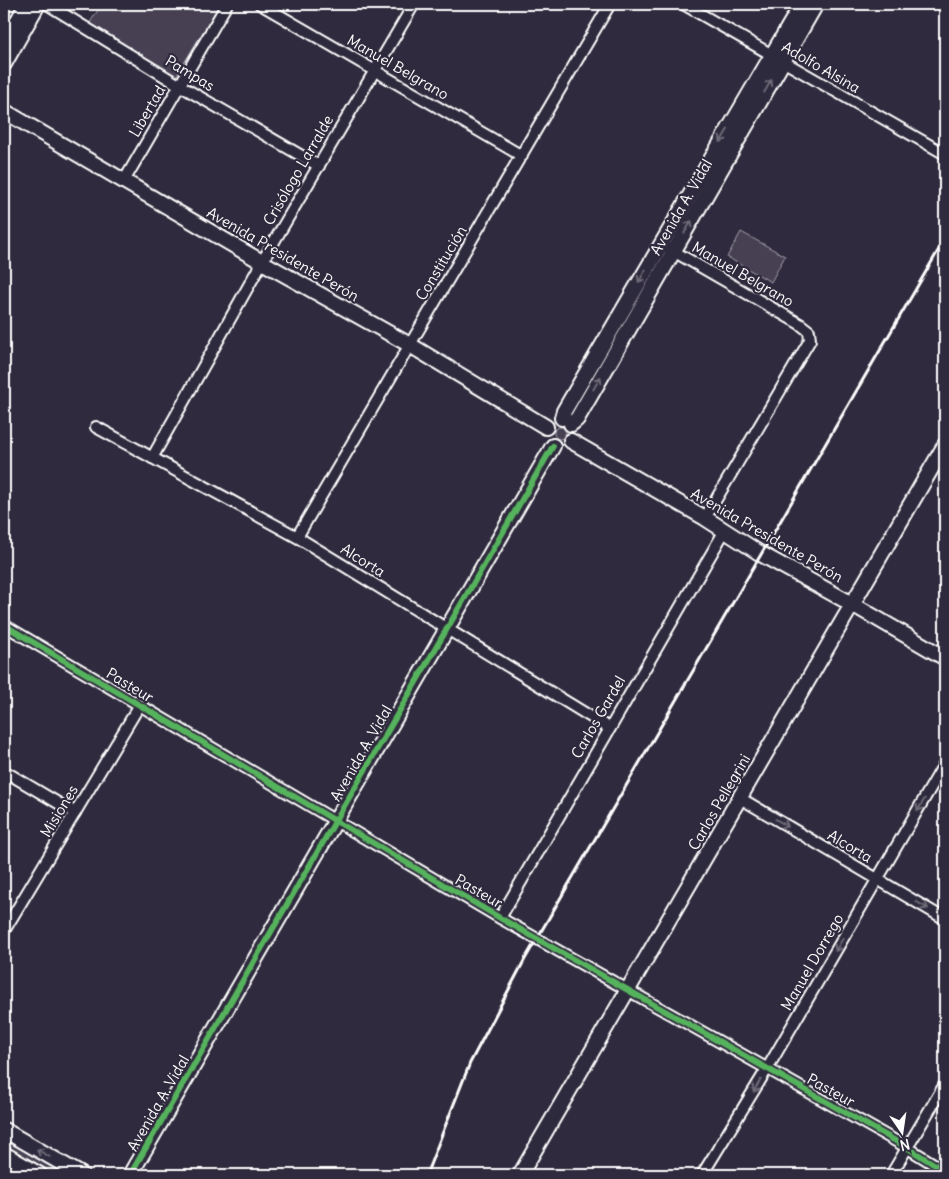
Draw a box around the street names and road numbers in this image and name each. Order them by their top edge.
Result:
street label: Manuel Belgrano [344,30,452,104]
street label: Adolfo Alsina [778,37,864,97]
street label: Pampas [162,51,218,95]
street label: Libertad [125,82,169,140]
street label: Crisólogo Larralde [259,111,337,229]
street label: Avenida A. Vidal [646,156,716,258]
street label: Avenida Presidente Perón [204,203,363,305]
street label: Constitución [411,222,471,304]
street label: Manuel Belgrano [689,237,797,311]
street label: Avenida Presidente Perón [688,484,847,586]
street label: Alcorta [337,539,389,581]
street label: Pasteur [103,663,157,707]
street label: Carlos Gardel [567,672,629,762]
street label: Avenida A. Vidal [326,702,396,804]
street label: Carlos Pellegrini [684,751,754,853]
street label: Misiones [36,781,82,841]
street label: Alcorta [824,825,876,867]
street label: Pasteur [452,870,506,912]
street label: Manuel Dorrego [777,910,847,1014]
street label: Avenida A. Vidal [123,1052,193,1154]
street label: Pasteur [804,1069,858,1111]

